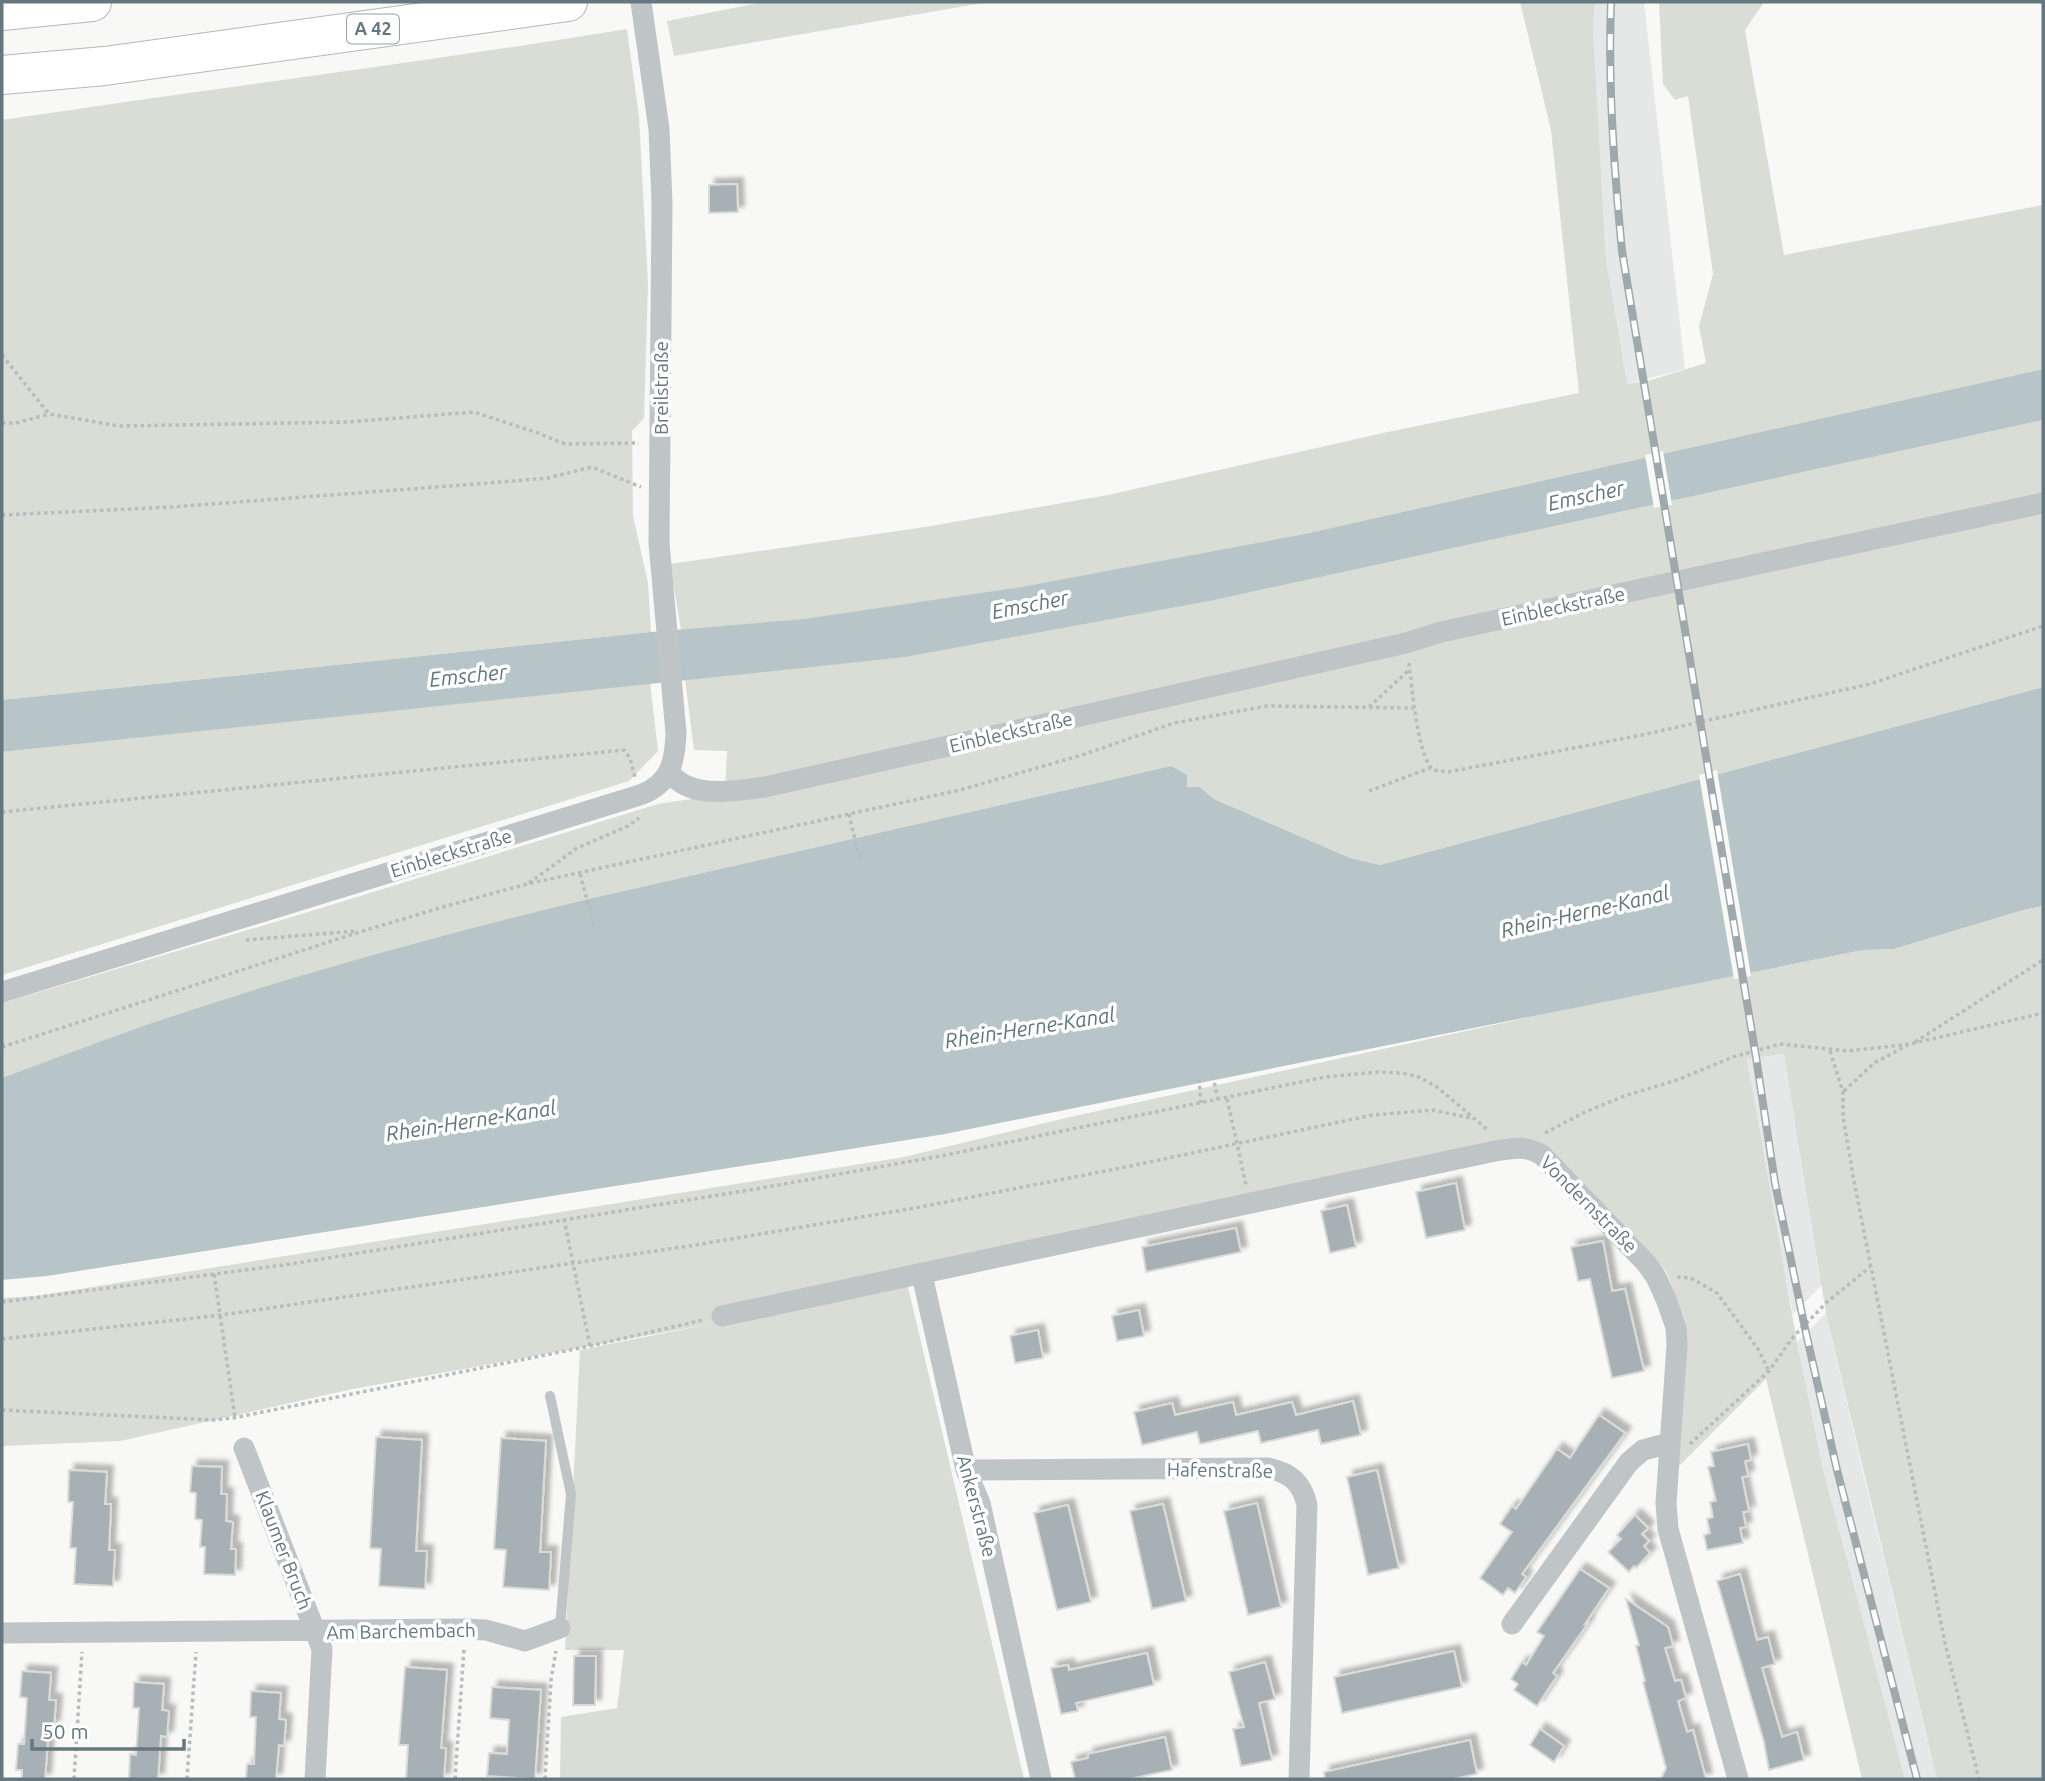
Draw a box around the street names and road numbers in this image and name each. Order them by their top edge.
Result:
road number: A 42 [347,15,399,44]
street label: Breilstraße [650,341,672,435]
street label: Einbleckstraße [1499,582,1627,630]
street label: Einbleckstraße [947,707,1075,757]
street label: Einbleckstraße [388,824,514,882]
street label: Vondernstraße [1536,1151,1642,1257]
street label: Ankerstraße [953,1453,1001,1559]
street label: Hafenstraße [1167,1458,1273,1482]
street label: Klaumer Bruch [251,1487,317,1613]
street label: Am Barchembach [326,1619,476,1643]

